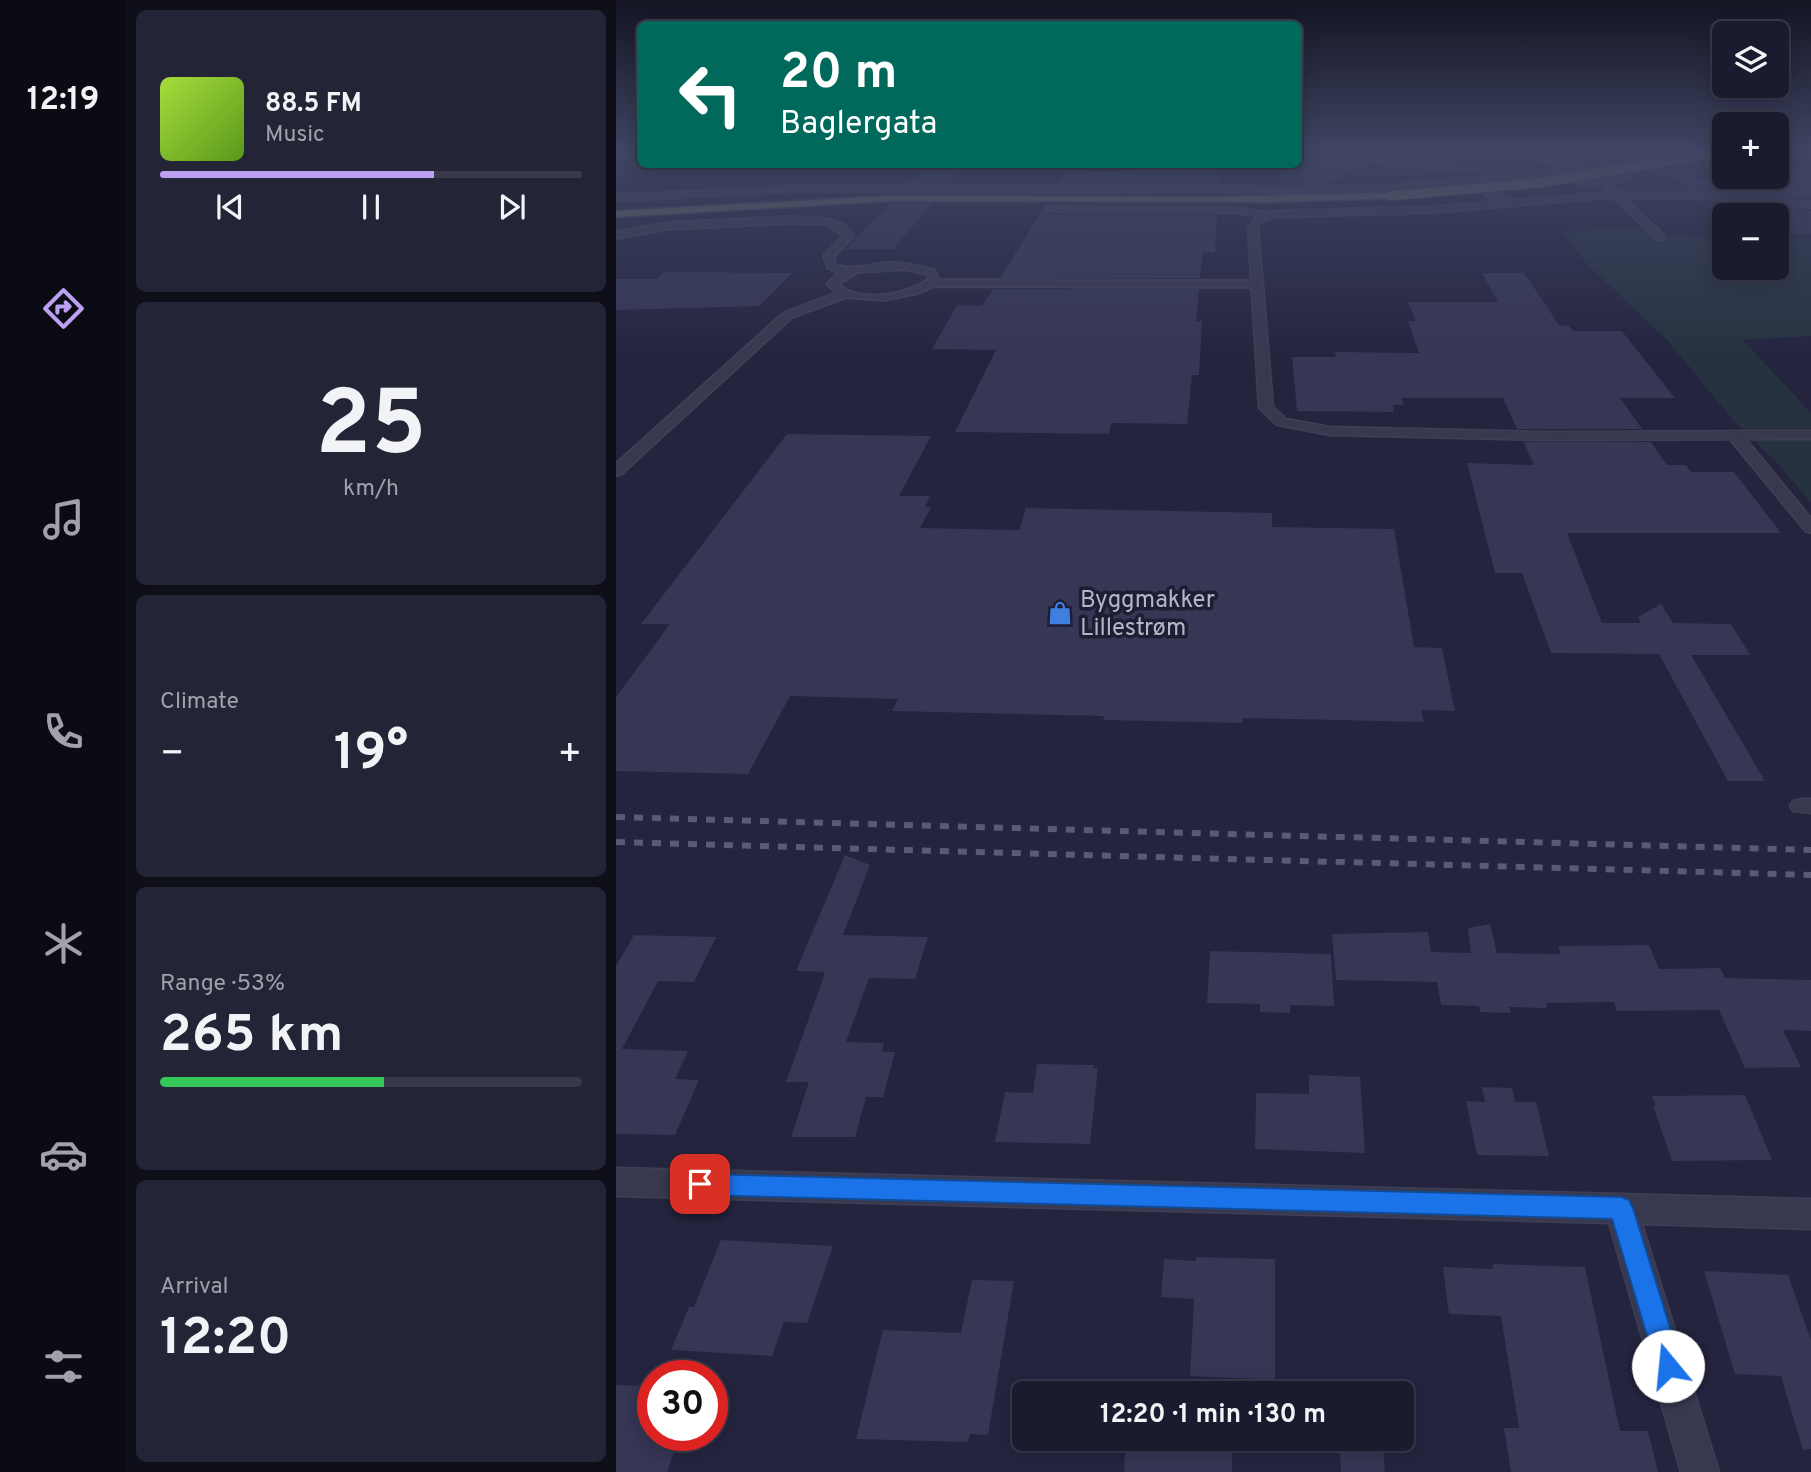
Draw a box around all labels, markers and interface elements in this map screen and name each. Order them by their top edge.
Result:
map controls [1712,21,1789,280]
button: layers [1712,21,1789,98]
text: 20 m [780,44,897,106]
icon: left [665,49,756,140]
text: 12:19 [27,81,99,121]
text: 88.5 FM [265,88,362,121]
text: Baglergata [780,105,937,145]
button: + [1712,112,1789,189]
text: Music [265,121,325,150]
icon: previous [211,188,249,226]
icon: pause [352,188,390,226]
icon: next [493,188,531,226]
button: − [1712,203,1789,280]
icon: directions [39,284,88,333]
text: 25 [315,372,427,487]
text: km/h [343,475,399,504]
icon: music [39,495,88,544]
place label: Byggmakker Lillestrøm [1080,586,1215,644]
shop icon: Byggmakker Lillestrøm [1046,599,1074,627]
text: Climate [160,688,239,717]
icon: phone [39,707,88,756]
text: 19° [334,722,408,788]
text: − [160,731,185,780]
text: + [557,731,582,780]
icon: climate [39,919,88,968]
text: Range · 53% [160,970,285,999]
text: 265 km [160,1004,343,1070]
icon: car [39,1130,88,1179]
pin [670,1154,730,1214]
icon: arrive [681,1165,719,1203]
text: Arrival [160,1273,229,1302]
text: 12:20 [160,1307,291,1373]
position arrow [1631,1329,1705,1403]
icon: filters [39,1342,88,1391]
speed limit sign: 30 [637,1360,728,1451]
text: 12:20 · 1 min · 130 m [1100,1399,1326,1432]

